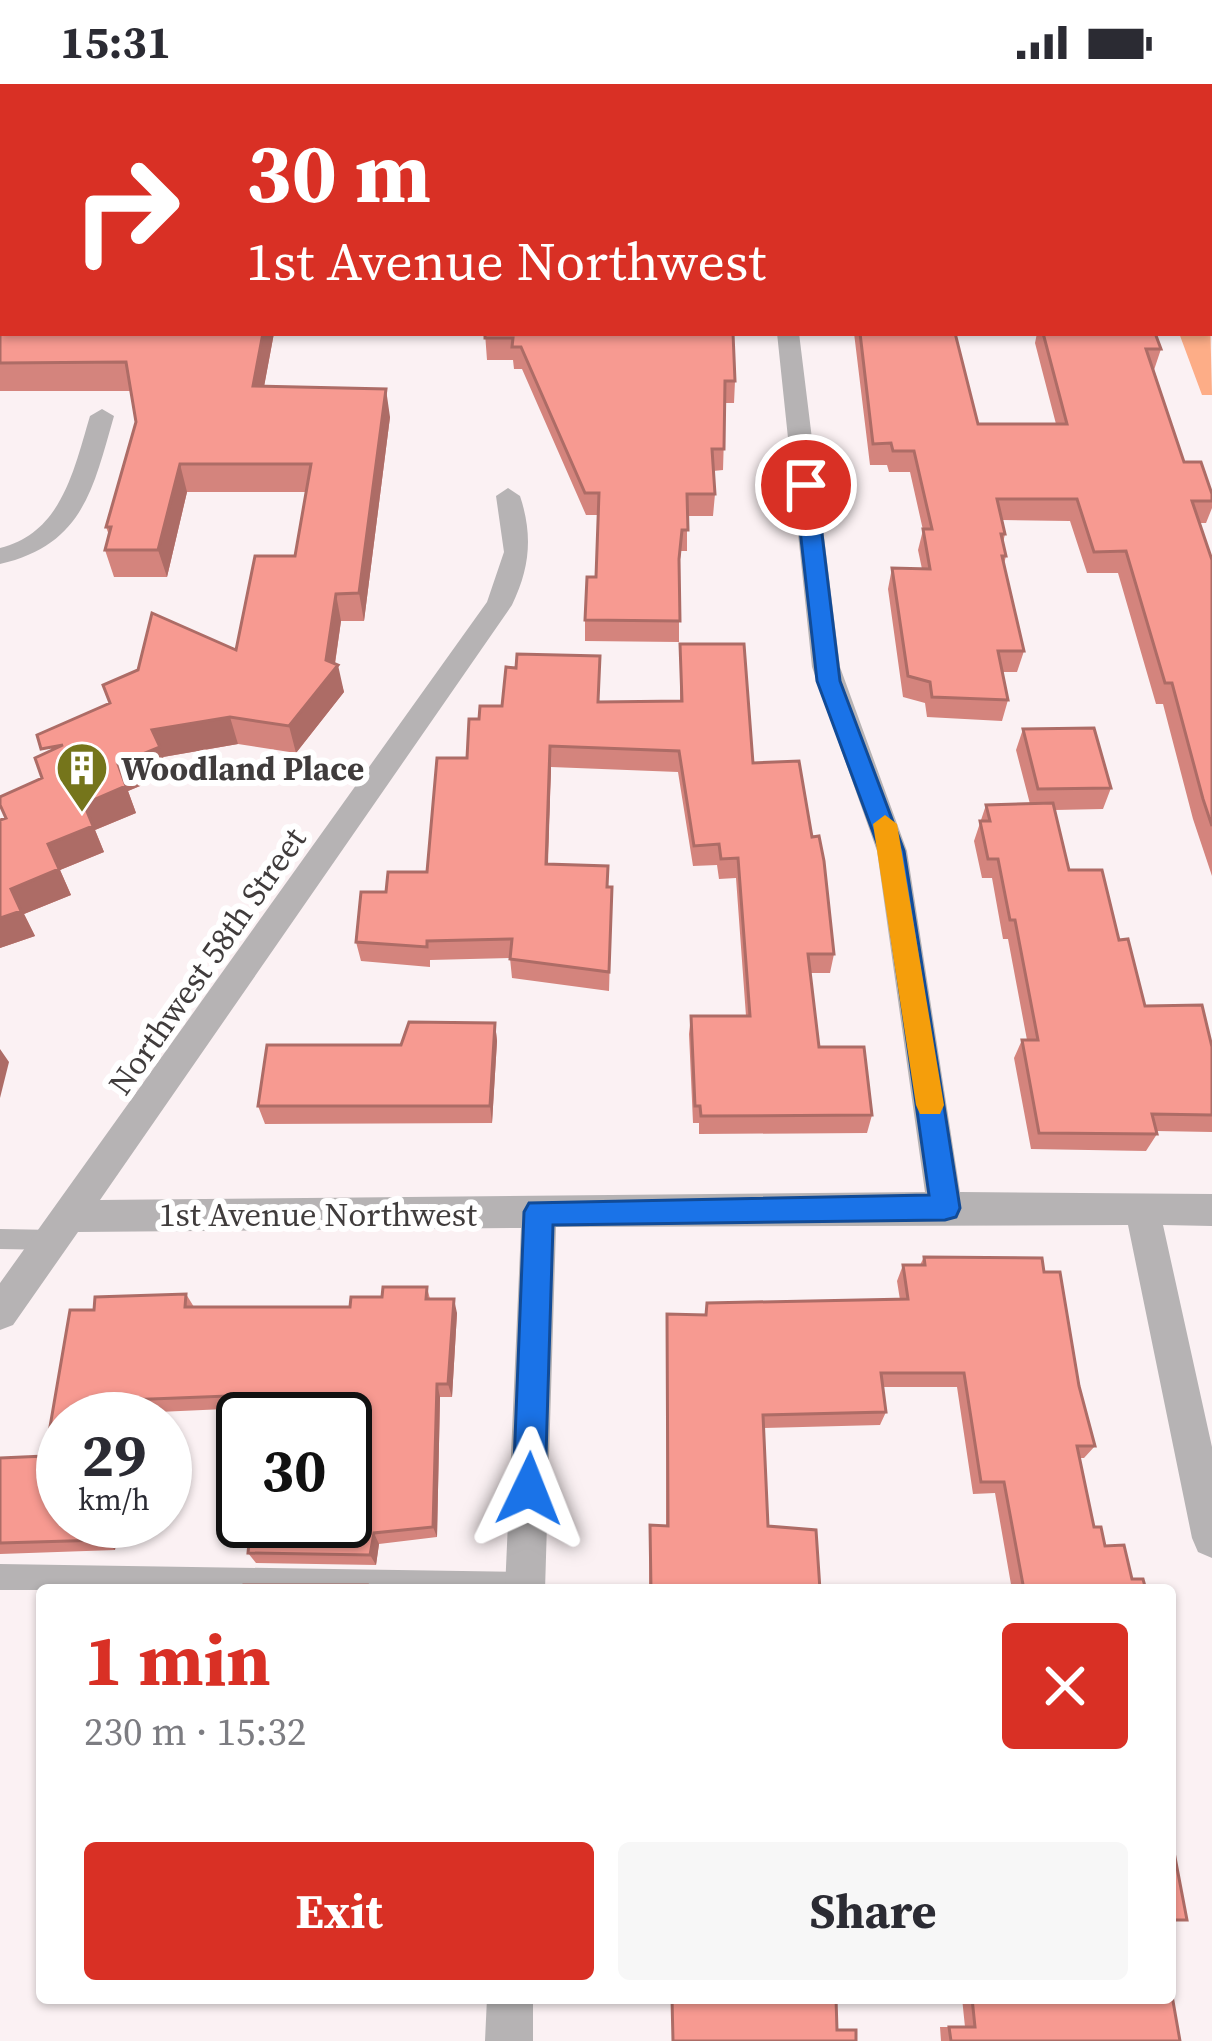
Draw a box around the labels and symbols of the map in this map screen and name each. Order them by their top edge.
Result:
pin [755,434,857,536]
building icon: Woodland Place [54,740,110,814]
place label: Woodland Place [121,746,364,791]
street label: Northwest 58th Street [98,818,316,1104]
street label: 1st Avenue Northwest [159,1192,477,1237]
speed limit sign: 30 [216,1392,372,1548]
position arrow [466,1426,592,1552]

